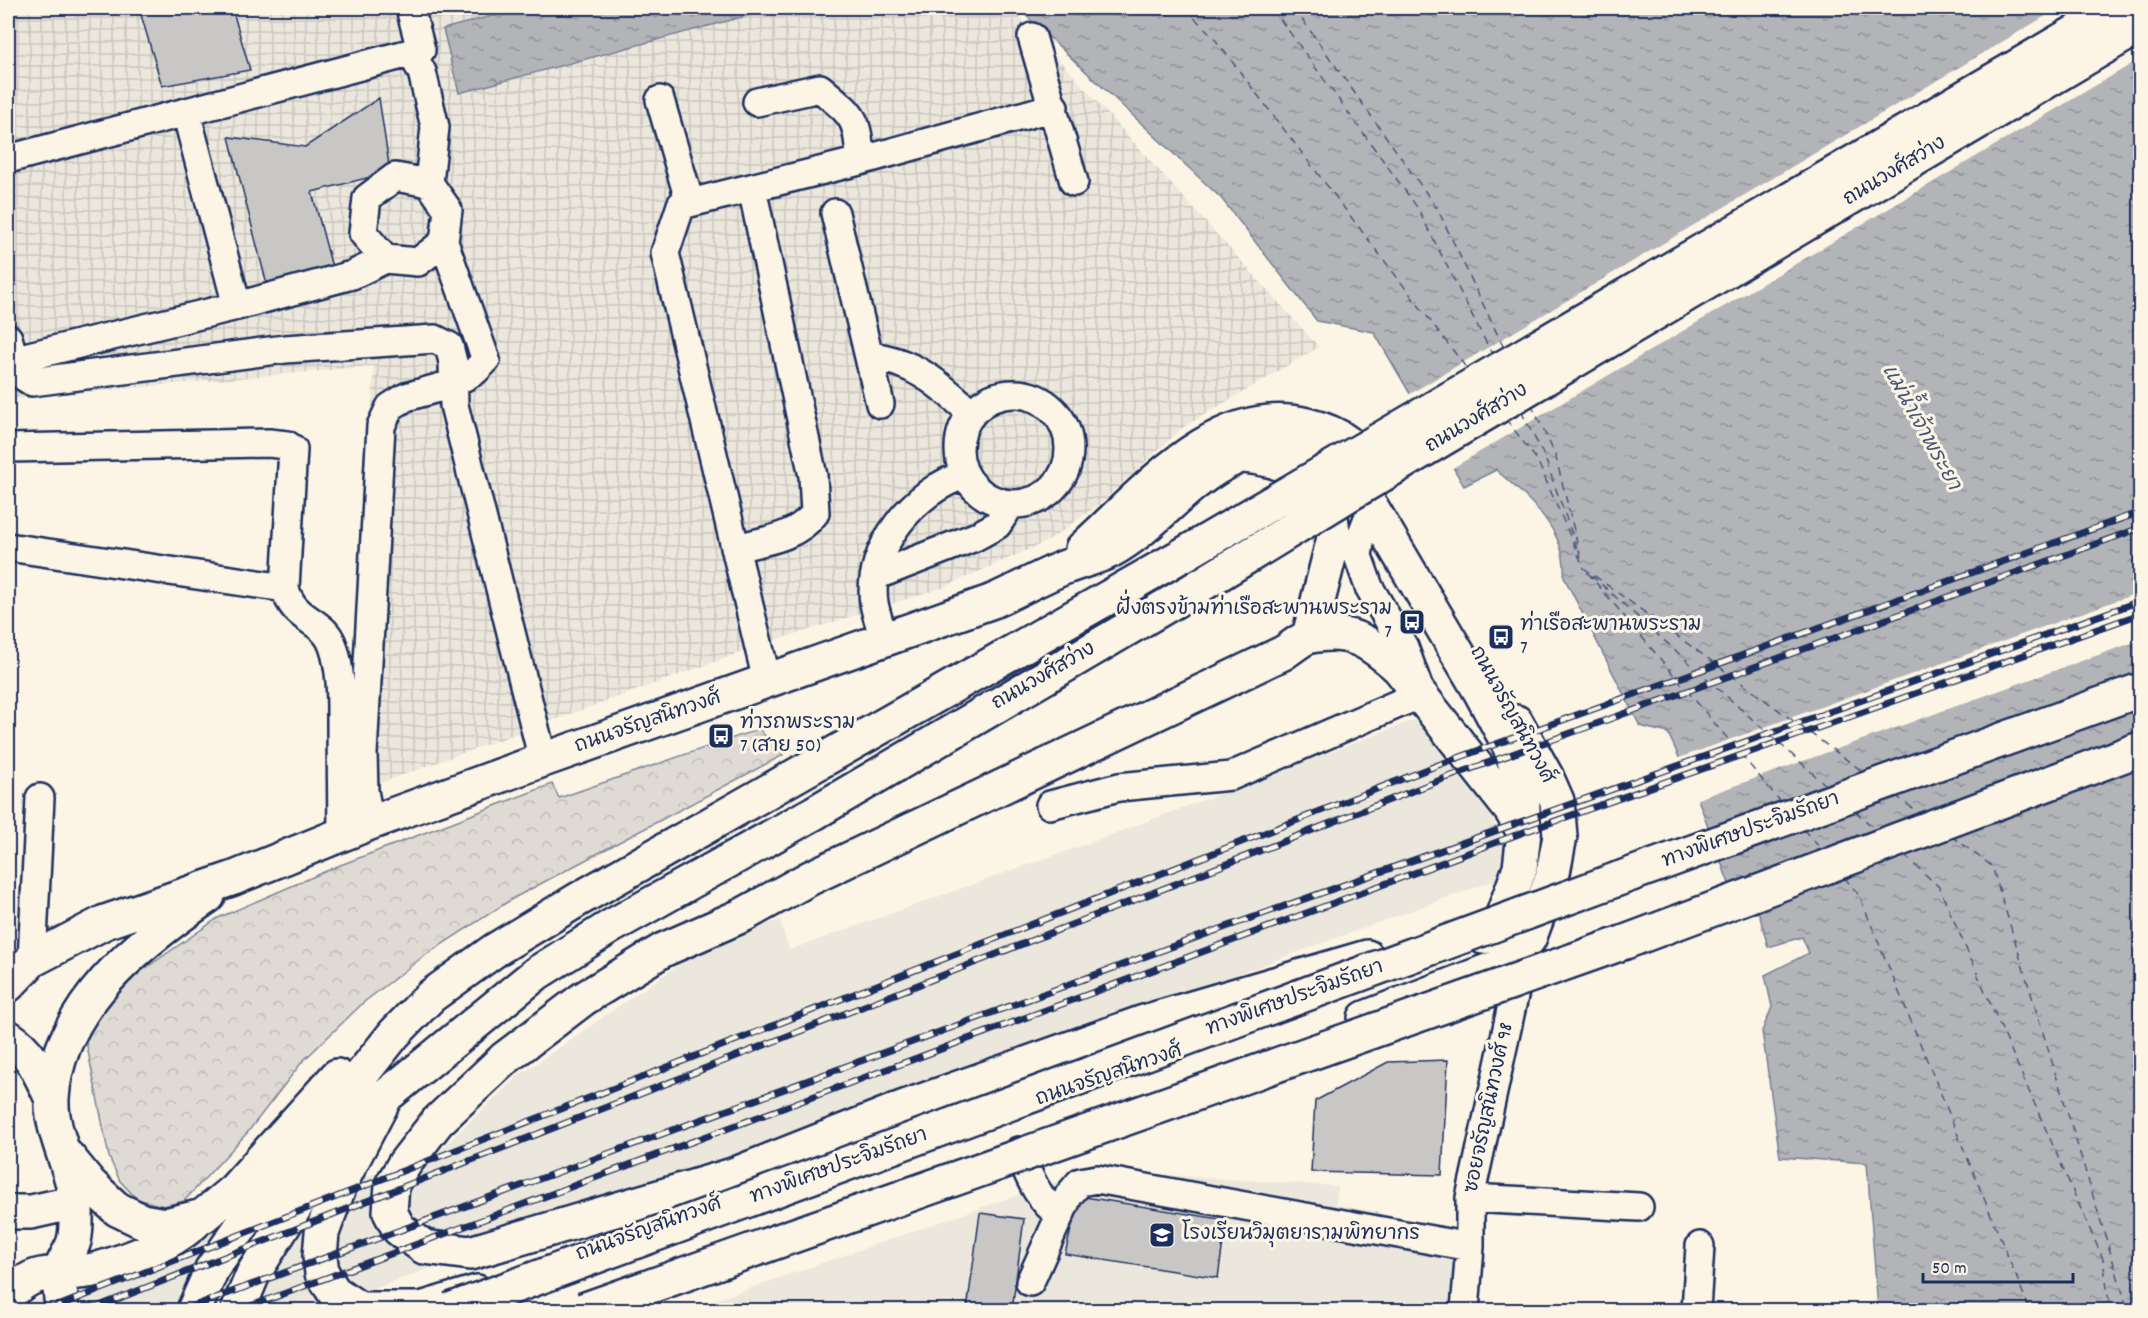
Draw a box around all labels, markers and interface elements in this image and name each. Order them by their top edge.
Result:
street label: ถนนวงศ์สว่าง [1837,129,1952,214]
water label: แม่น้ำเจ้าพระยา [1873,356,1975,498]
street label: ถนนวงศ์สว่าง [1419,376,1534,461]
place label: ฝั่งตรงข้ามท่าเรือสะพานพระราม 7 [1116,589,1392,647]
bus stop icon: ฝั่งตรงข้ามท่าเรือสะพานพระราม 7 [1397,607,1427,637]
place label: ท่าเรือสะพานพระราม 7 [1520,610,1701,663]
bus stop icon: ท่าเรือสะพานพระราม 7 [1486,622,1516,652]
street label: ถนนวงศ์สว่าง [986,634,1101,718]
street label: ถนนจรัญสนิทวงศ์ [1462,640,1563,790]
street label: ถนนจรัญสนิทวงศ์ [571,683,726,761]
place label: ท่ารถพระราม 7 (สาย 50) [740,708,855,761]
bus stop icon: ท่ารถพระราม 7 (สาย 50) [706,721,736,751]
street label: ทางพิเศษประจิมรัถยา [1658,785,1844,876]
street label: ทางพิเศษประจิมรัถยา [1202,953,1388,1044]
street label: ซอยจรัญสนิทวงศ์ 98 [1456,1020,1522,1196]
street label: ถนนจรัญสนิทวงศ์ [1032,1036,1187,1114]
street label: ทางพิเศษประจิมรัถยา [746,1121,932,1212]
street label: ถนนจรัญสนิทวงศ์ [572,1188,727,1269]
place label: โรงเรียนวิมุตยารามพิทยากร [1182,1219,1420,1249]
school or university icon: โรงเรียนวิมุตยารามพิทยากร [1147,1220,1177,1250]
scale bar [1923,1246,2073,1284]
text: 50 m [1932,1257,1967,1282]

